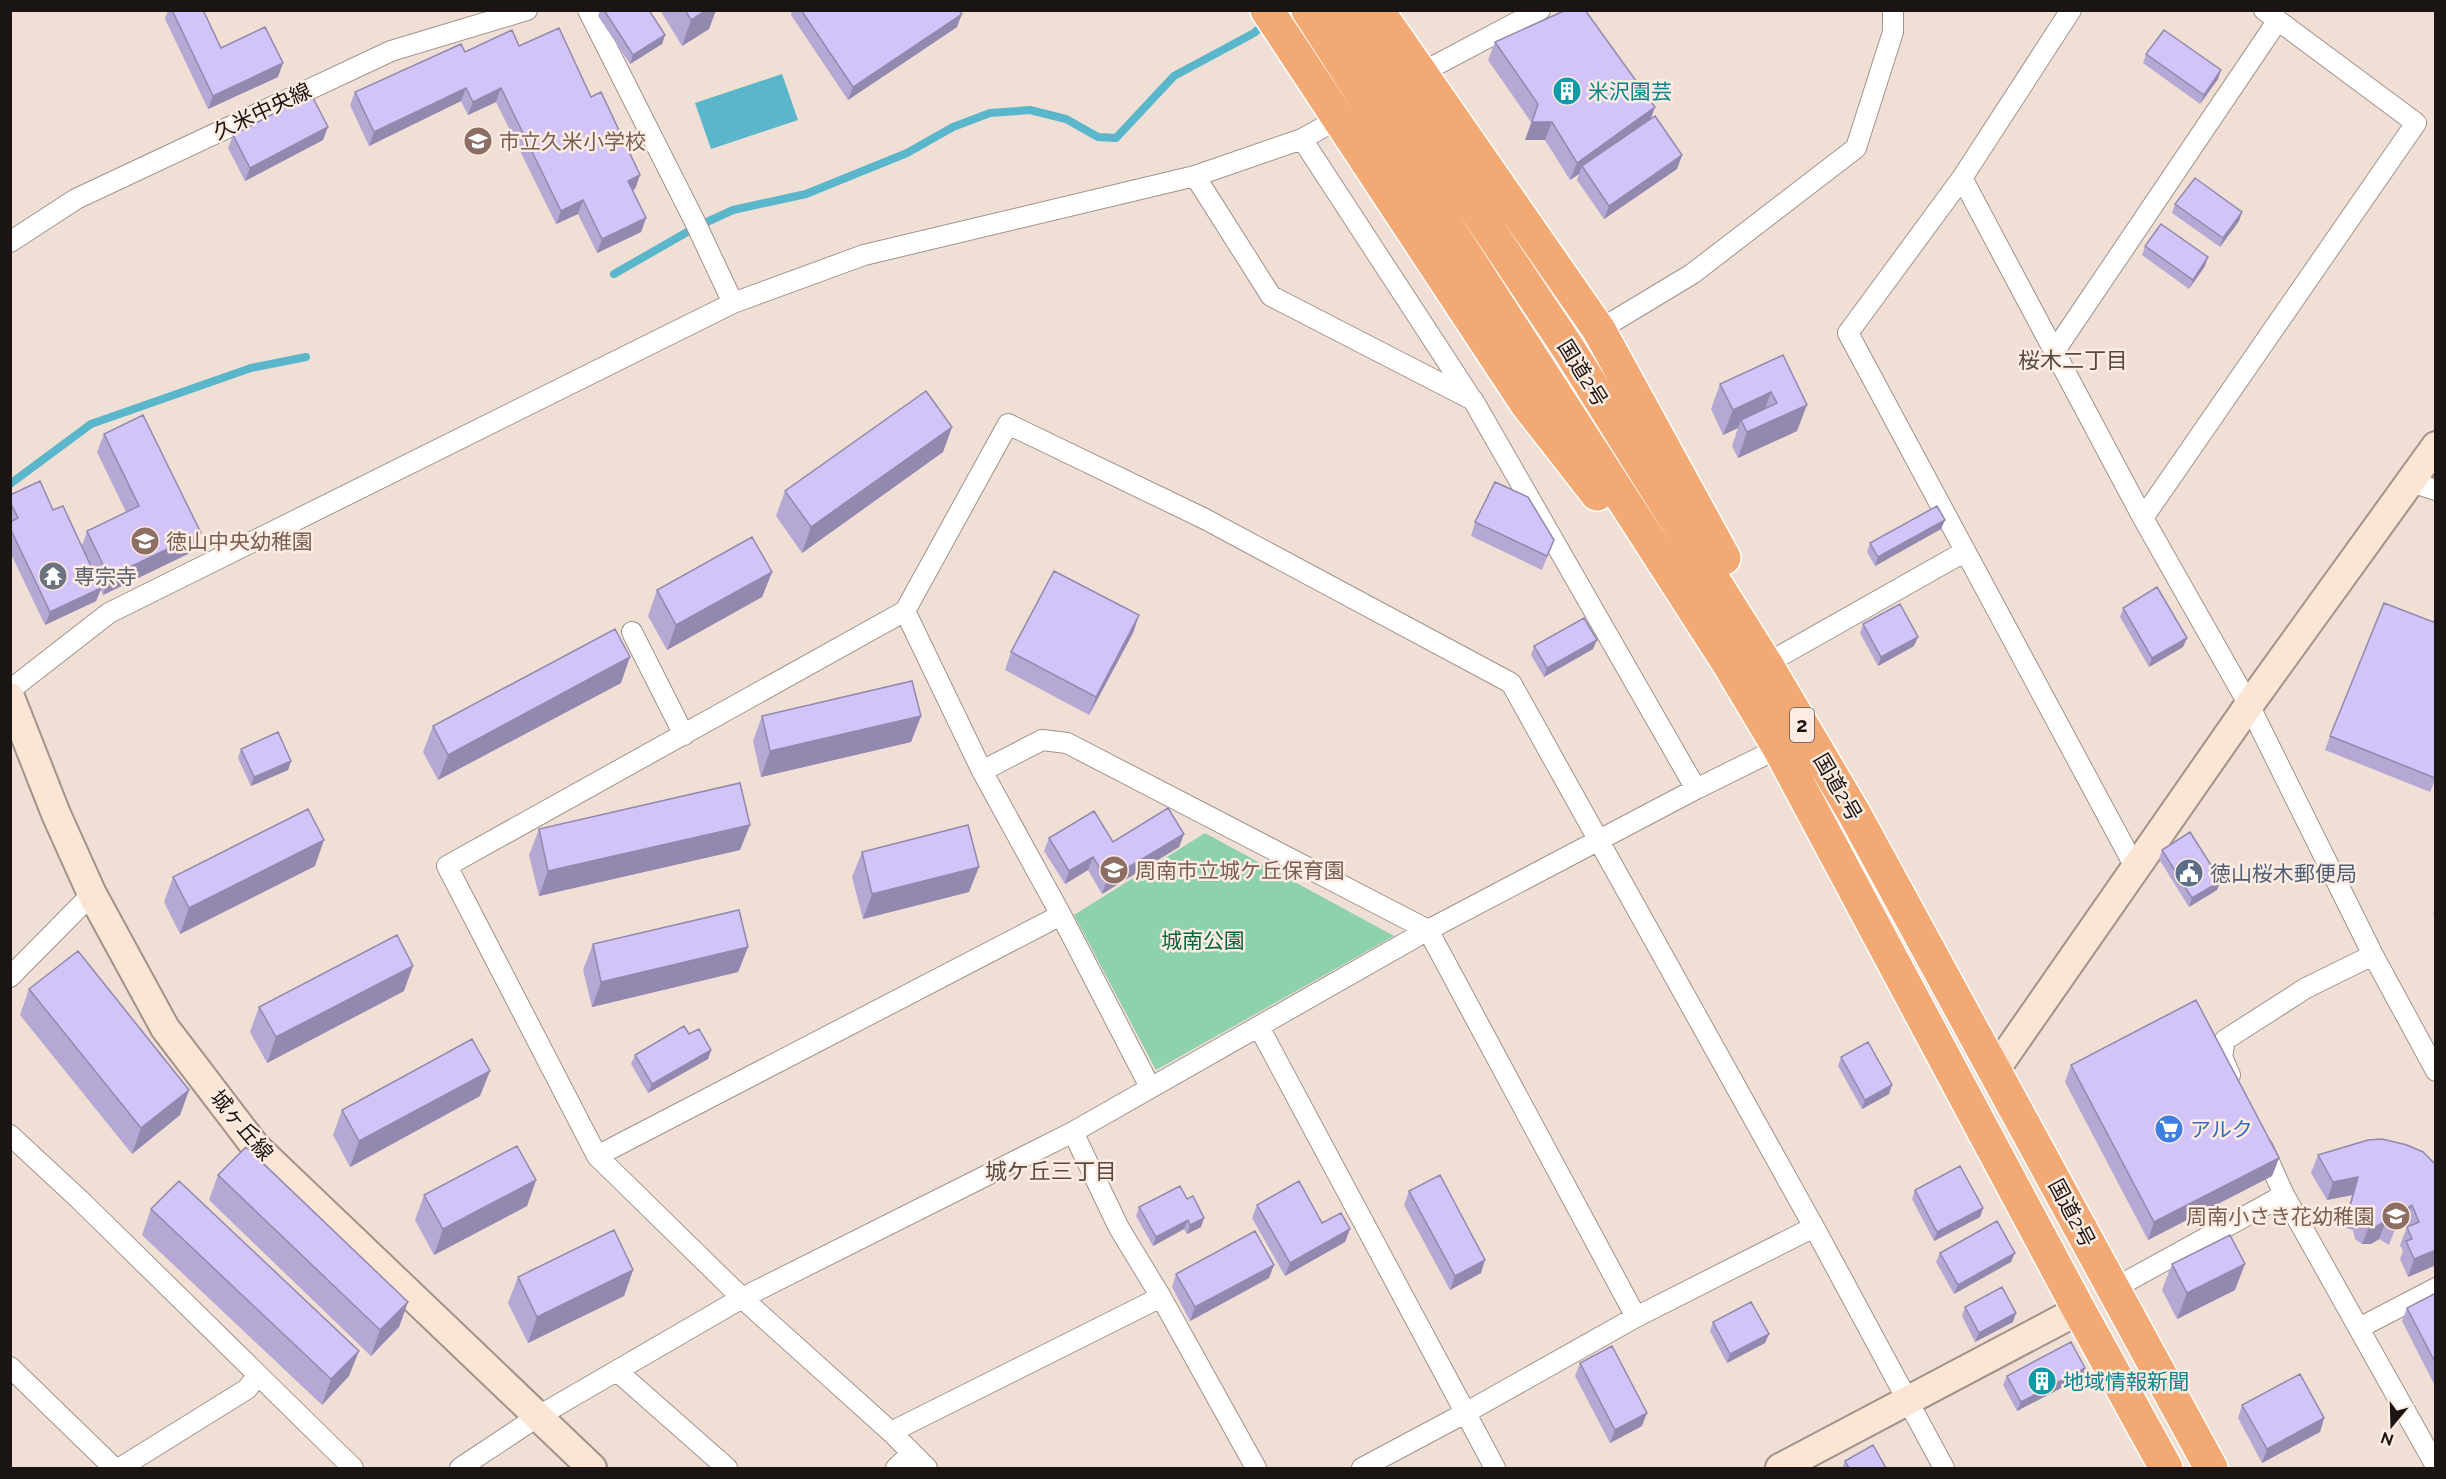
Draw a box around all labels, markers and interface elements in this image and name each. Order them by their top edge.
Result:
building icon: 米沢園芸 [1551,75,1583,107]
street label: 久米中央線 [209,77,315,145]
place label: 米沢園芸 [1588,79,1672,104]
school or university icon: 市立久米小学校 [462,125,494,157]
place label: 市立久米小学校 [499,129,646,154]
street label: 国道2号 [1553,335,1613,411]
district label: 桜木二丁目 [2018,347,2128,373]
school or university icon: 徳山中央幼稚園 [129,525,161,557]
place label: 徳山中央幼稚園 [166,529,313,554]
temple icon: 専宗寺 [37,560,69,592]
place label: 専宗寺 [74,564,137,589]
road number: 2 [1790,708,1814,742]
street label: 国道2号 [1809,749,1867,825]
school or university icon: 周南市立城ケ丘保育園 [1098,854,1130,886]
public building icon: 徳山桜木郵便局 [2173,857,2205,889]
place label: 周南市立城ケ丘保育園 [1135,858,1345,883]
place label: 徳山桜木郵便局 [2210,861,2357,886]
park label: 城南公園 [1161,928,1245,953]
street label: 城ヶ丘線 [205,1085,279,1165]
supermarket icon: アルク [2153,1113,2185,1145]
place label: アルク [2190,1117,2253,1142]
district label: 城ケ丘三丁目 [985,1158,1117,1184]
street label: 国道2号 [2044,1174,2100,1252]
school or university icon: 周南小さき花幼稚園 [2380,1200,2412,1232]
place label: 周南小さき花幼稚園 [2186,1204,2375,1229]
building icon: 地域情報新聞 [2026,1365,2058,1397]
place label: 地域情報新聞 [2063,1369,2189,1394]
north arrow [2362,1395,2422,1455]
text: N [2378,1428,2396,1450]

